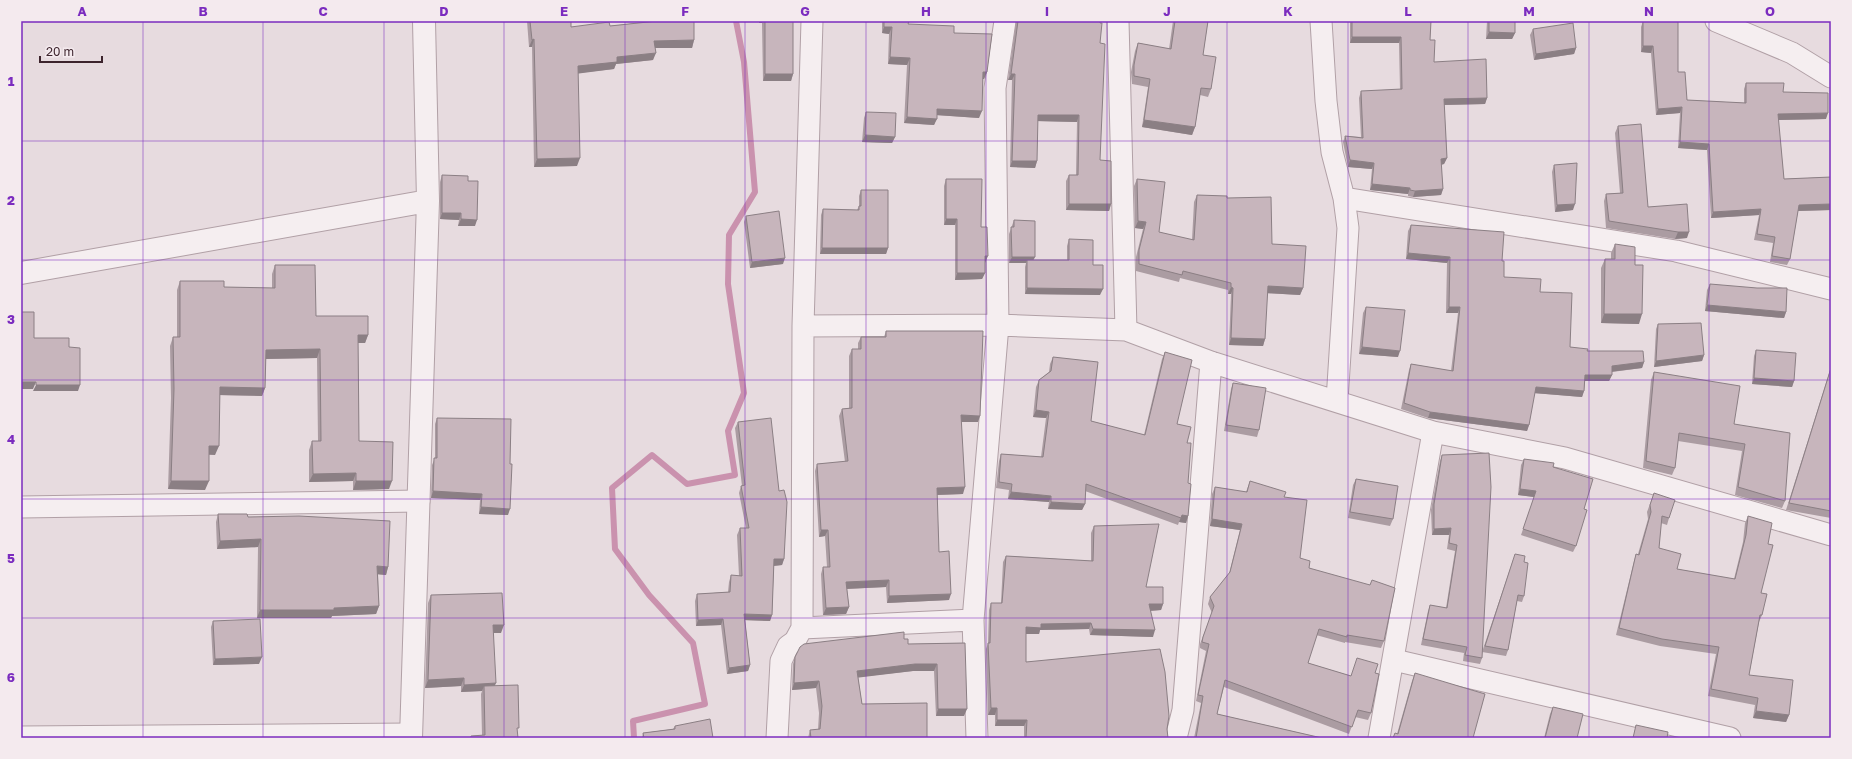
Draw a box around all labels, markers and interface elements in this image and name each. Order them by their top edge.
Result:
text: A [77,3,87,19]
text: B [198,3,208,19]
text: C [318,3,328,19]
text: D [439,3,449,19]
text: E [560,3,568,19]
text: F [681,3,689,19]
text: G [800,3,810,19]
text: H [921,3,931,19]
text: I [1045,3,1049,19]
text: J [1163,3,1171,19]
text: K [1283,3,1293,19]
text: L [1404,3,1412,19]
text: M [1523,3,1535,19]
text: N [1644,3,1654,19]
text: O [1765,3,1775,19]
scale bar [40,38,102,64]
text: 20 m [46,44,74,59]
text: 1 [8,73,15,89]
text: 2 [7,192,15,208]
text: 3 [7,311,15,327]
text: 4 [7,431,15,447]
text: 5 [7,550,15,566]
text: 6 [7,669,15,685]

